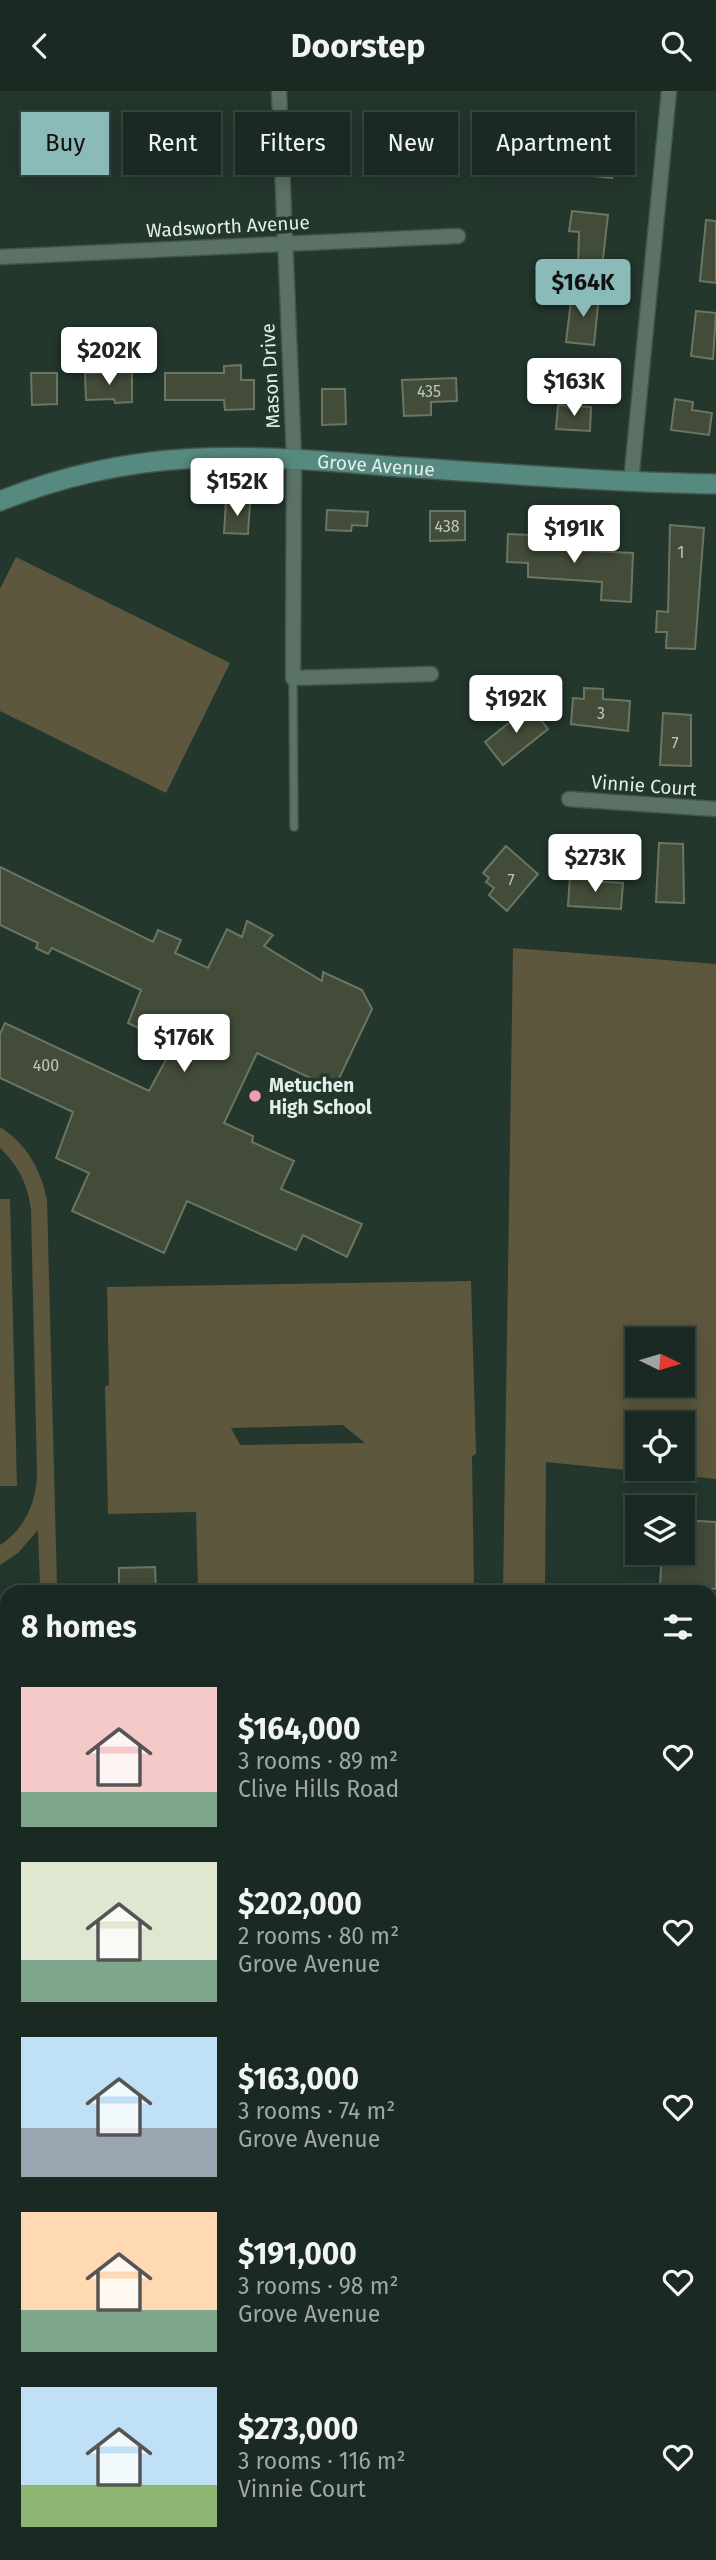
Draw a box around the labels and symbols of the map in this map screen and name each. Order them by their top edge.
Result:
street label: Wadsworth Avenue [146,211,310,242]
pin: $164K [534,259,632,319]
street label: Mason Drive [256,323,285,429]
pin: $202K [60,327,158,387]
pin: $163K [525,359,623,418]
house number: 435 [417,382,441,401]
street label: Grove Avenue [316,450,436,481]
pin: $152K [188,459,286,518]
pin: $191K [525,505,623,565]
house number: 438 [434,517,460,536]
house number: 1 [678,543,684,562]
pin: $192K [467,675,565,735]
house number: 3 [597,704,605,723]
house number: 7 [671,734,679,753]
street label: Vinnie Court [591,770,698,801]
pin: $273K [546,835,644,894]
house number: 7 [507,871,515,890]
pin: $176K [135,1014,233,1074]
house number: 400 [33,1056,59,1075]
place label: Metuchen High School [269,1074,372,1119]
marker: Metuchen High School [247,1088,263,1104]
north arrow [625,1327,695,1397]

